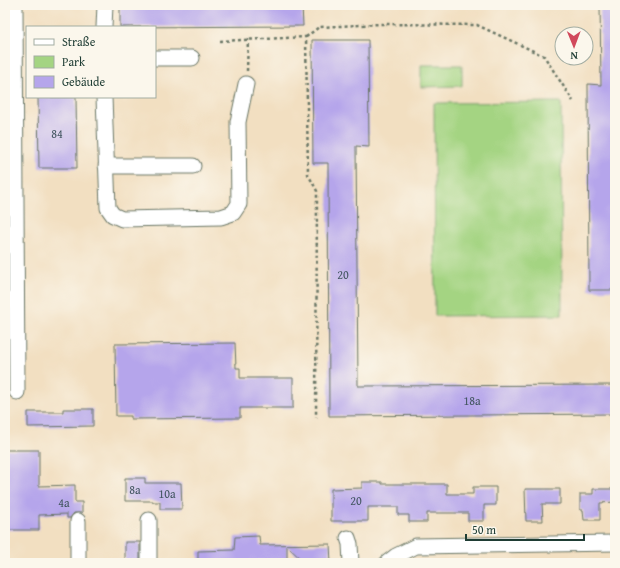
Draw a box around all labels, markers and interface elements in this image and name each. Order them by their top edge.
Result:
legend [26,26,156,98]
north arrow [554,26,594,66]
text: Straße [62,33,96,50]
text: N [570,48,578,64]
text: Park [62,53,86,70]
text: Gebäude [62,73,105,90]
house number: 84 [51,125,63,142]
house number: 20 [337,266,349,283]
house number: 18a [463,392,481,409]
house number: 8a [129,481,141,498]
house number: 10a [158,485,176,502]
house number: 20 [350,492,362,509]
house number: 4a [58,494,70,511]
scale bar [466,516,584,542]
text: 50 m [472,521,496,538]

